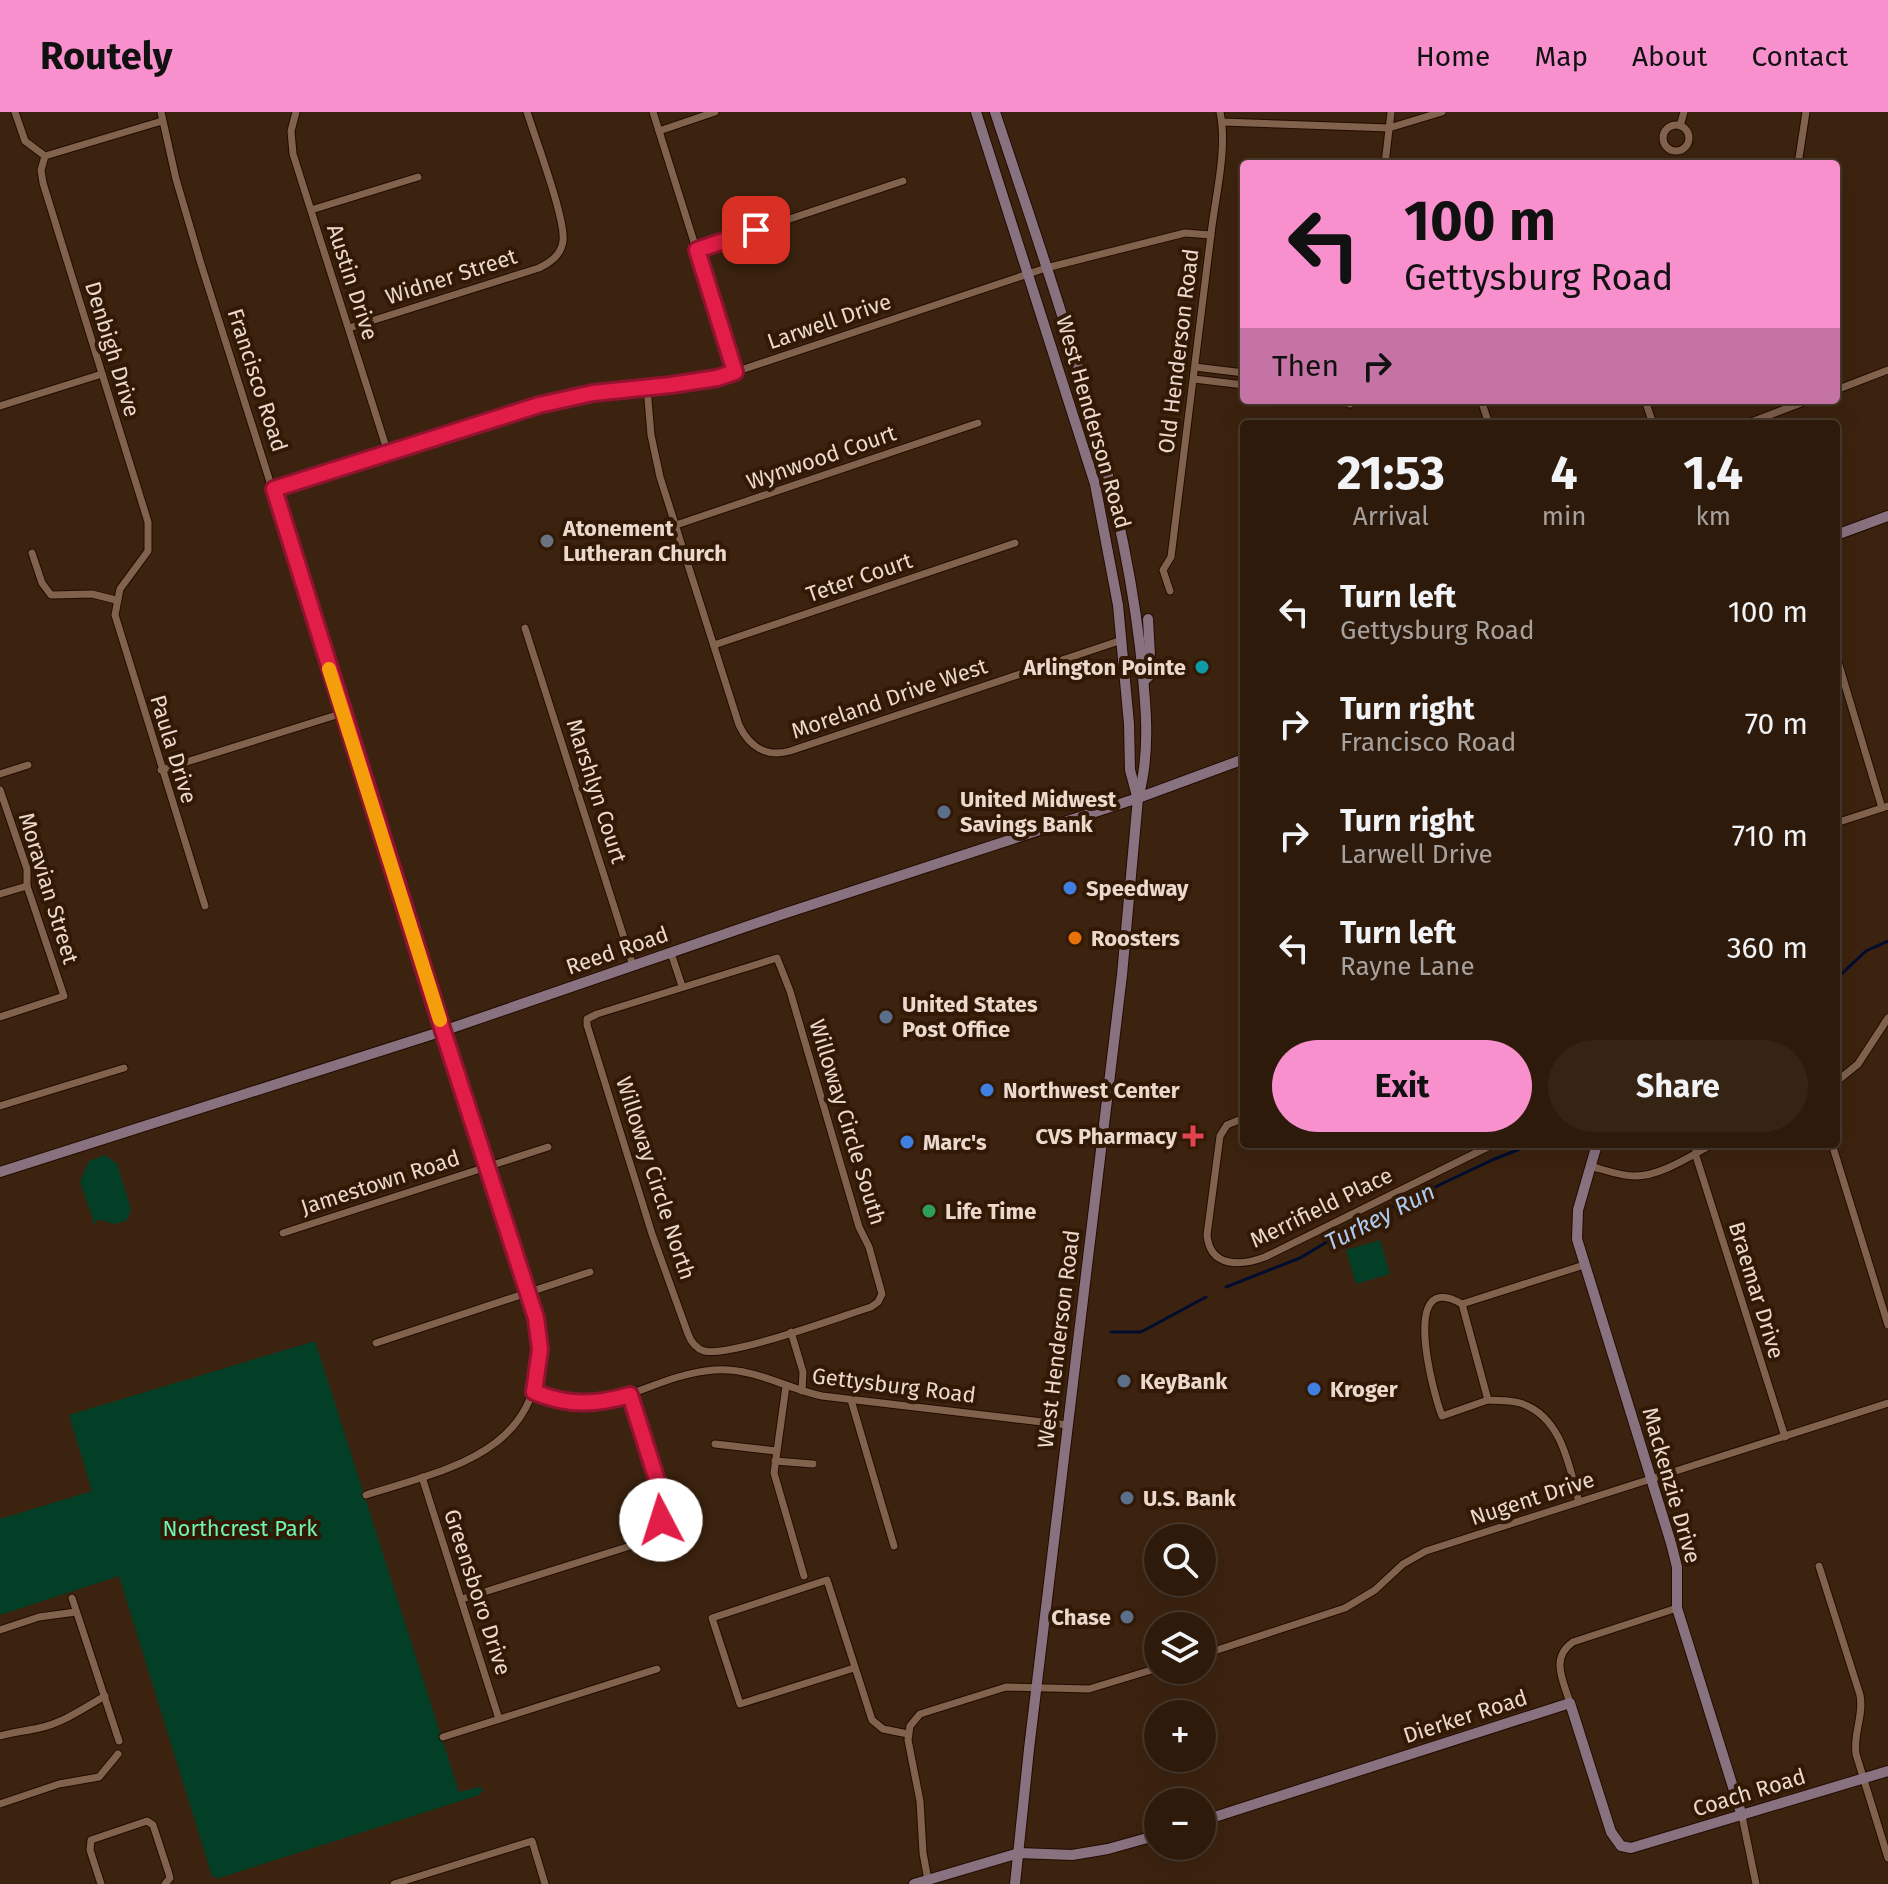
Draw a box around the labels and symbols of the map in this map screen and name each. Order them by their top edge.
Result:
pin [722,196,790,264]
street label: Austin Drive [321,221,384,343]
street label: Widner Street [382,243,520,310]
street label: Old Henderson Road [1153,247,1204,455]
street label: Denbigh Drive [79,278,146,420]
street label: Larwell Drive [764,288,895,355]
street label: Francisco Road [222,305,293,455]
street label: West Henderson Road [1050,313,1137,531]
street label: Wynwood Court [743,419,900,496]
place label: Atonement Lutheran Church [562,515,727,567]
marker: Atonement Lutheran Church [538,532,556,550]
street label: Teter Court [803,547,916,608]
street label: Moreland Drive West [788,652,991,745]
place label: Arlington Pointe [1022,654,1186,681]
marker: Arlington Pointe [1193,658,1211,676]
street label: Paula Drive [144,692,203,807]
street label: Marshlyn Court [560,716,633,867]
place label: United Midwest Savings Bank [960,786,1117,838]
marker: United Midwest Savings Bank [935,803,953,821]
street label: Moravian Street [13,809,84,967]
place label: Speedway [1086,875,1189,902]
marker: Speedway [1061,879,1079,897]
street label: Reed Road [562,920,672,981]
place label: Roosters [1091,925,1180,952]
marker: Roosters [1066,929,1084,947]
place label: United States Post Office [902,991,1038,1043]
marker: United States Post Office [877,1008,895,1026]
street label: Willoway Circle South [803,1016,892,1228]
street label: Willoway Circle North [610,1073,701,1283]
place label: Northwest Center [1003,1077,1180,1104]
marker: Northwest Center [978,1081,996,1099]
place label: CVS Pharmacy [1035,1123,1178,1150]
marker: CVS Pharmacy [1184,1127,1202,1145]
place label: Marc's [923,1129,987,1156]
marker: Marc's [898,1133,916,1151]
street label: Jamestown Road [297,1144,463,1221]
street label: Merrifield Place [1246,1161,1397,1254]
water label: Turkey Run [1320,1177,1440,1257]
place label: Life Time [945,1198,1036,1225]
marker: Life Time [920,1202,938,1220]
street label: Braemar Drive [1723,1218,1790,1362]
street label: West Henderson Road [1032,1228,1085,1450]
street label: Gettysburg Road [811,1362,977,1409]
place label: KeyBank [1140,1368,1228,1395]
marker: KeyBank [1115,1372,1133,1390]
place label: Kroger [1330,1376,1398,1403]
marker: Kroger [1305,1380,1323,1398]
street label: Mackenzie Drive [1636,1404,1707,1566]
street label: Nugent Drive [1467,1466,1598,1531]
position arrow [619,1478,703,1562]
place label: U.S. Bank [1143,1485,1237,1512]
marker: U.S. Bank [1118,1489,1136,1507]
street label: Greensboro Drive [438,1506,517,1679]
park label: Northcrest Park [163,1515,318,1542]
place label: Chase [1051,1604,1111,1631]
marker: Chase [1118,1608,1136,1626]
street label: Dierker Road [1400,1684,1531,1749]
street label: Coach Road [1690,1763,1809,1822]

